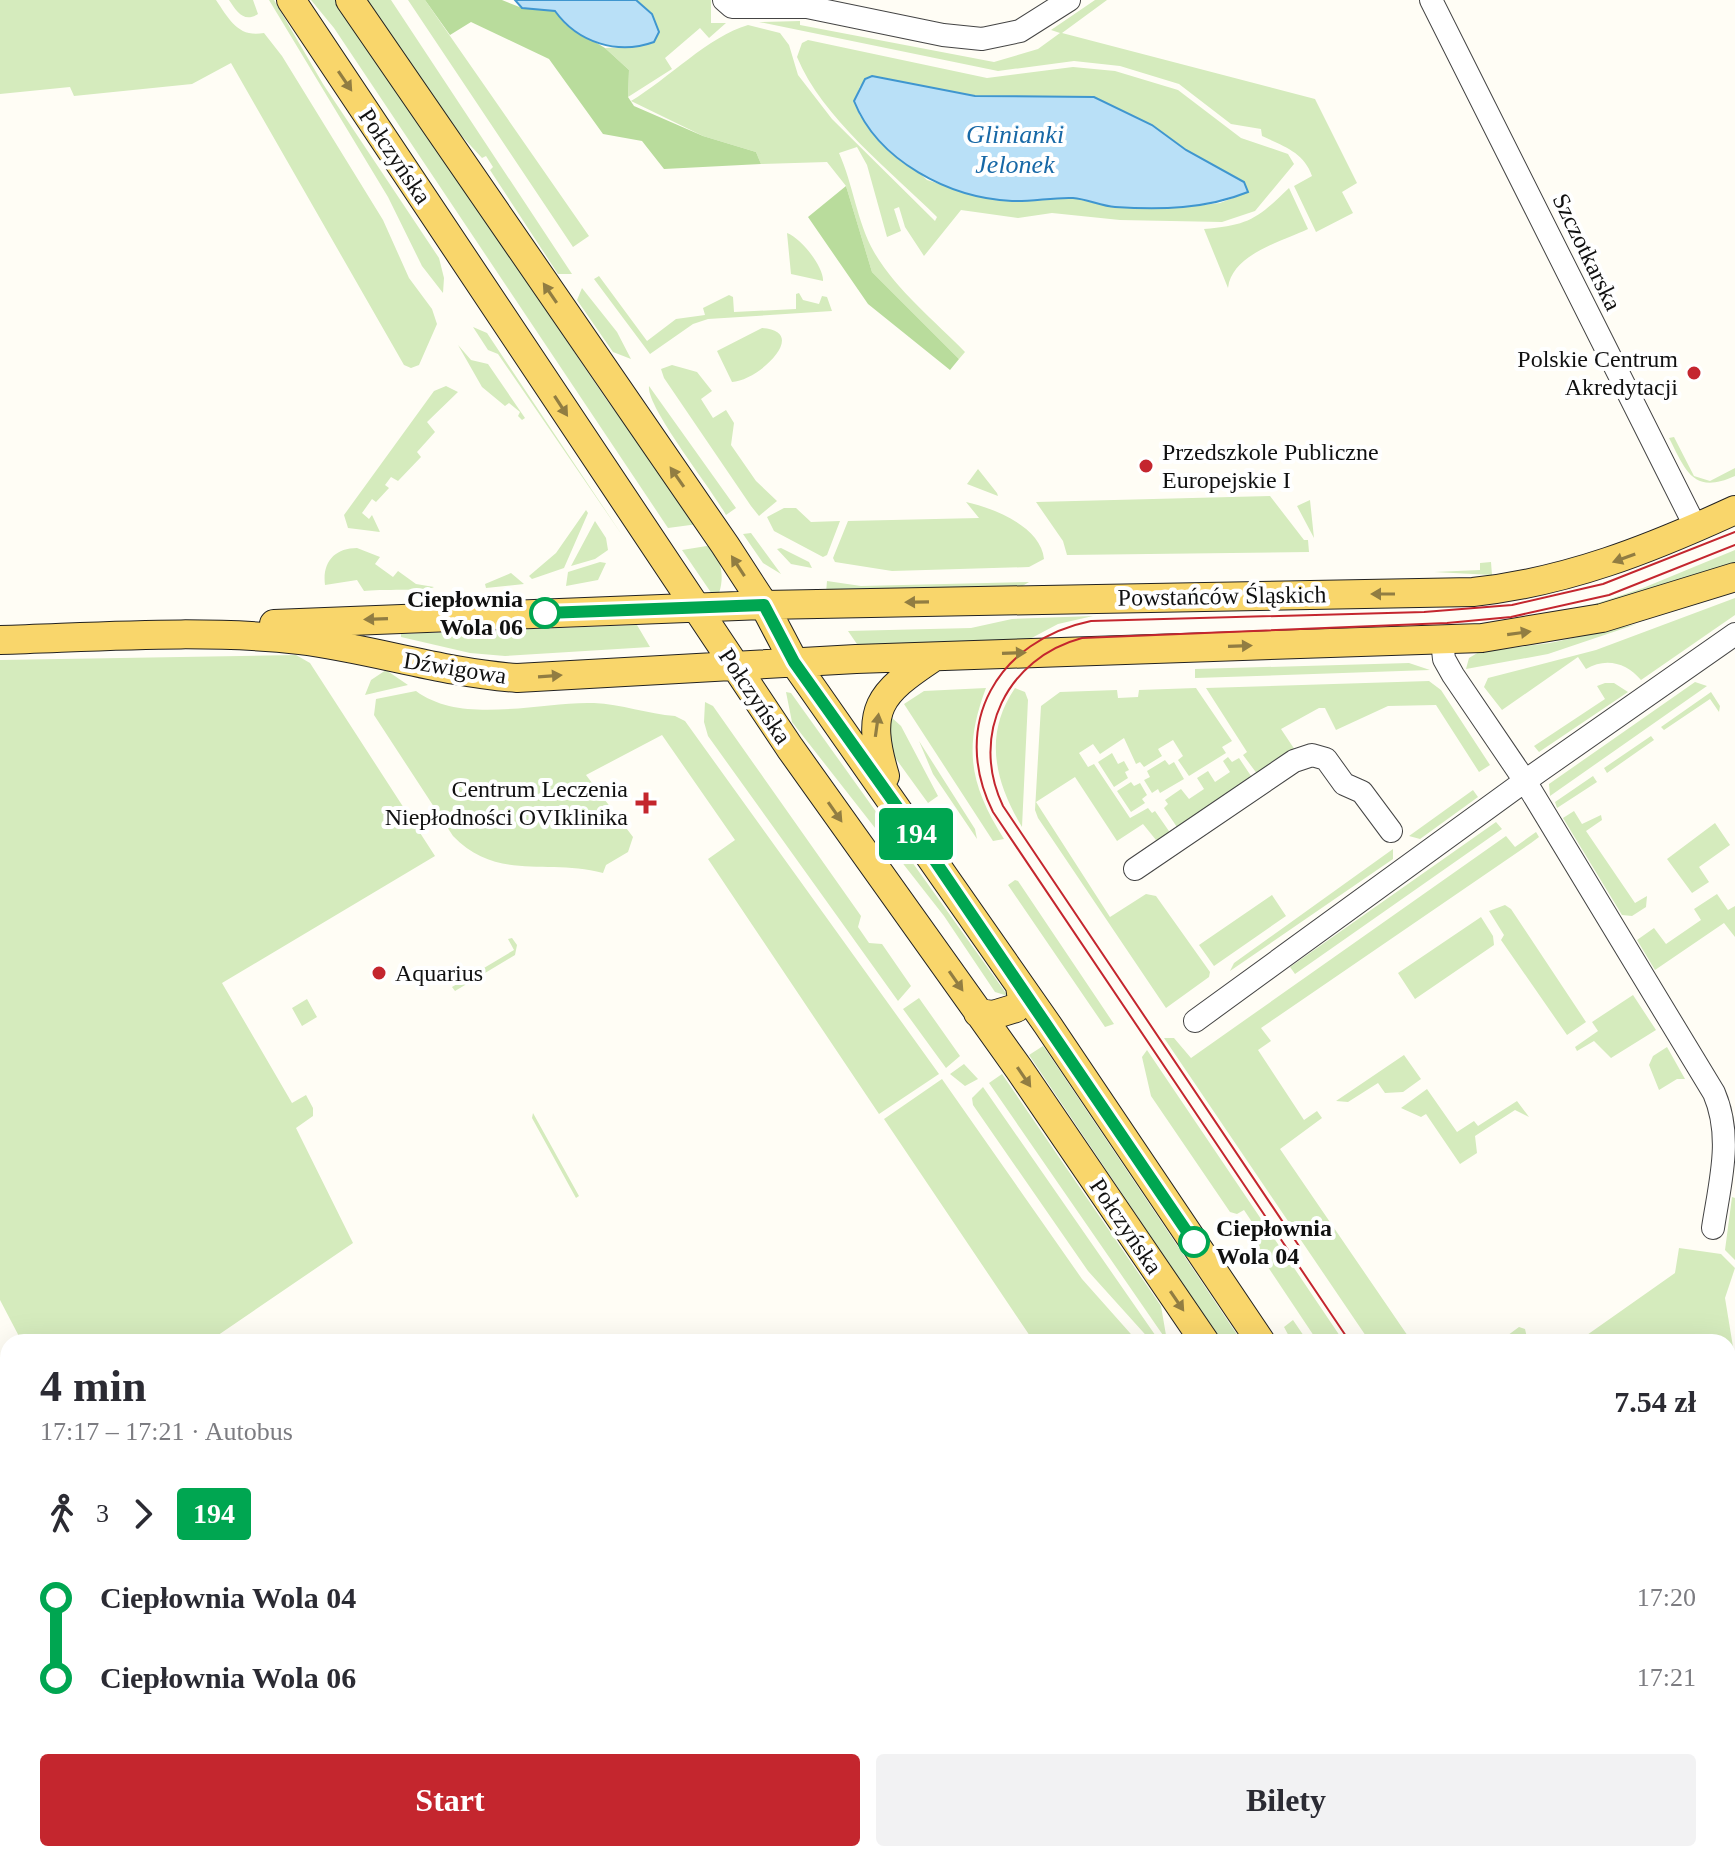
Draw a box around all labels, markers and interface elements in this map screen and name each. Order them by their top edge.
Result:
one-way arrow [337,70,352,91]
street label: Połczyńska [354,103,437,209]
water label: Glinianki Jelonek [966,120,1064,179]
street label: Szczotkarska [1548,189,1627,315]
one-way arrow [542,283,557,304]
place label: Polskie Centrum Akredytacji [1517,346,1678,400]
marker: Polskie Centrum Akredytacji [1685,364,1703,382]
one-way arrow [553,395,568,417]
place label: Przedszkole Publiczne Europejskie I [1162,439,1379,493]
marker: Przedszkole Publiczne Europejskie I [1137,457,1155,475]
one-way arrow [670,466,685,487]
one-way arrow [1612,552,1636,564]
one-way arrow [732,555,746,577]
street label: Powstańców Śląskich [1117,581,1327,611]
place label: Ciepłownia Wola 06 [407,586,523,640]
one-way arrow [1370,588,1395,600]
one-way arrow [904,596,929,608]
marker: Ciepłownia Wola 06 [530,598,560,628]
one-way arrow [363,613,388,626]
one-way arrow [1507,626,1532,639]
one-way arrow [1228,640,1253,653]
street label: Połczyńska [714,643,797,749]
one-way arrow [1002,646,1027,659]
street label: Dźwigowa [402,647,509,689]
one-way arrow [538,669,563,682]
one-way arrow [870,712,883,737]
place label: Centrum Leczenia Niepłodności OVIklinika [385,776,628,830]
marker: Centrum Leczenia Niepłodności OVIklinika [635,792,657,814]
one-way arrow [827,801,843,823]
line badge: 194 [870,808,962,860]
text: 194 [895,818,937,849]
place label: Aquarius [395,960,483,986]
marker: Aquarius [370,964,388,982]
one-way arrow [947,971,963,992]
one-way arrow [1016,1066,1031,1087]
street label: Połczyńska [1085,1173,1168,1279]
place label: Ciepłownia Wola 04 [1216,1215,1332,1269]
marker: Ciepłownia Wola 04 [1179,1227,1209,1257]
one-way arrow [1169,1290,1184,1311]
text: 4 min [40,1362,146,1411]
text: 7.54 zł [1614,1385,1696,1418]
text: 17:17 – 17:21 · Autobus [40,1417,293,1446]
icon: walk [40,1492,84,1536]
icon: forward [121,1492,165,1536]
text: 194 [193,1498,235,1529]
text: 3 [96,1499,109,1528]
text: Ciepłownia Wola 04 [100,1581,356,1614]
text: 17:20 [1637,1583,1696,1612]
text: Ciepłownia Wola 06 [100,1661,356,1694]
text: 17:21 [1637,1663,1696,1692]
button: Start [40,1754,860,1846]
button: Bilety [876,1754,1696,1846]

